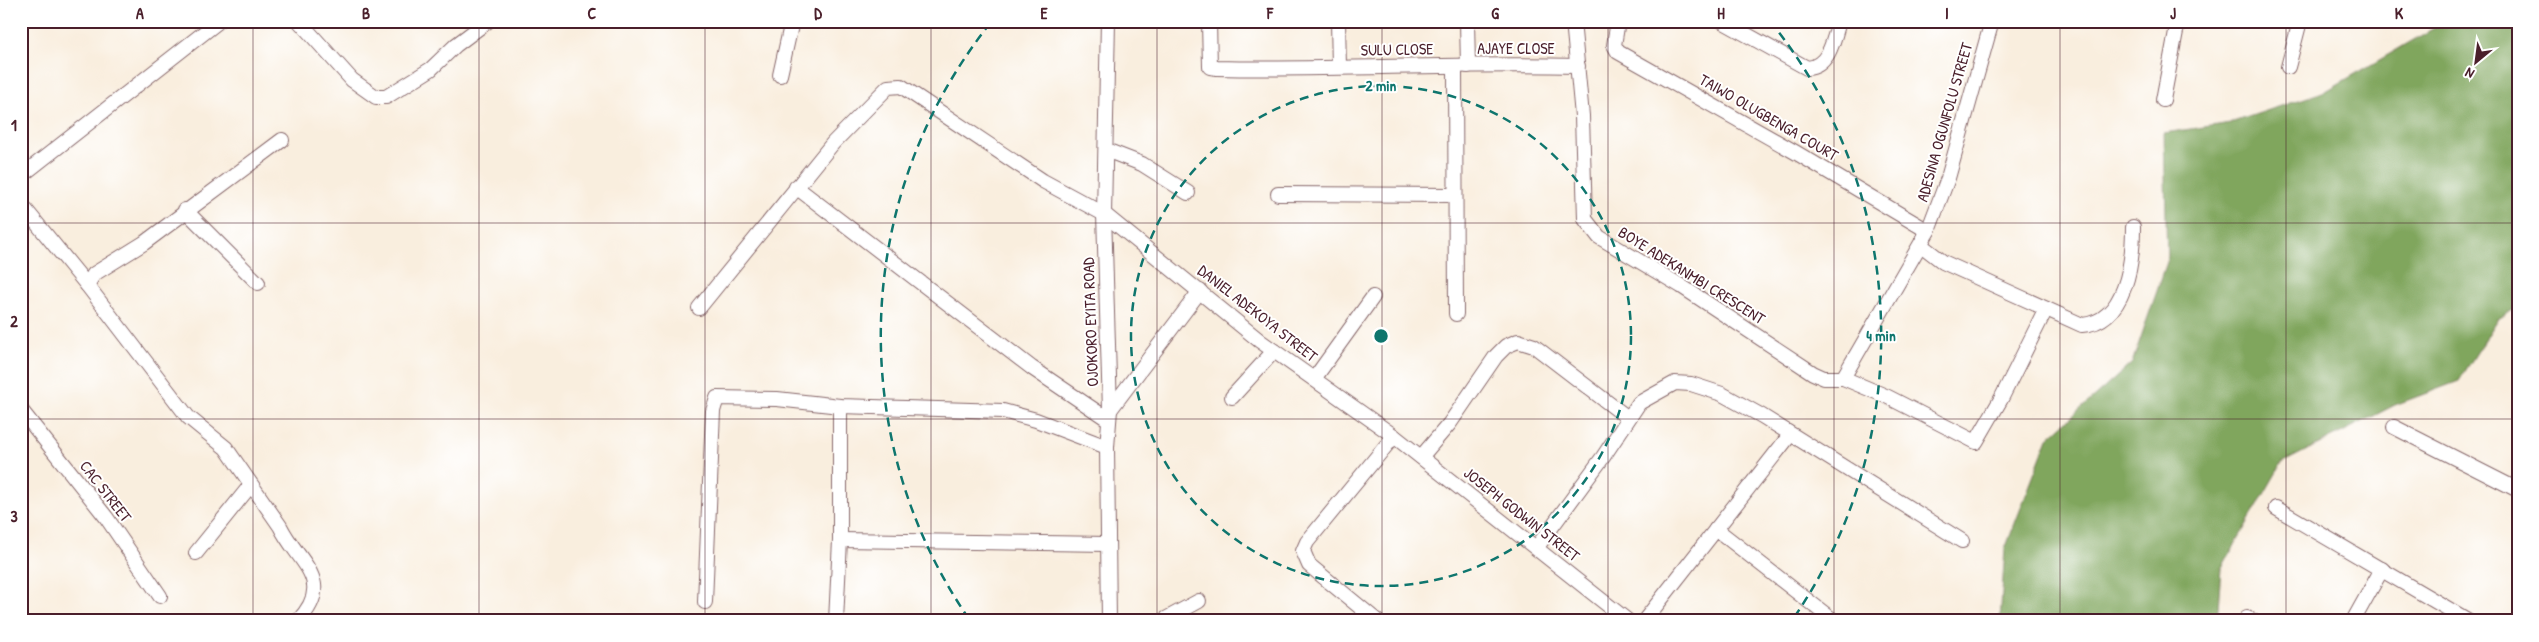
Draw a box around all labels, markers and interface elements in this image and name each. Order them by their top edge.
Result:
text: A [136,2,144,24]
text: B [362,2,370,24]
text: C [588,2,597,24]
text: D [814,2,822,24]
text: E [1040,2,1048,24]
text: F [1266,2,1274,24]
text: G [1491,2,1499,24]
text: H [1717,2,1725,24]
text: I [1945,2,1949,24]
text: J [2170,2,2176,24]
text: K [2395,2,2404,24]
street label: SULU CLOSE [1361,37,1433,61]
street label: AJAYE CLOSE [1477,37,1555,59]
north arrow [2452,38,2502,88]
street label: ADESINA OGUNFOLU STREET [1911,39,1977,204]
text: N [2461,63,2477,84]
street label: TAIWO OLUGBENGA COURT [1696,68,1843,166]
text: 2 min [1366,75,1397,96]
text: 1 [11,114,17,136]
street label: BOYE ADEKANMBI CRESCENT [1614,221,1770,329]
street label: OJOKORO EYITA ROAD [1077,257,1103,387]
street label: DANIEL ADEKOYA STREET [1194,259,1323,367]
text: 2 [10,310,18,332]
text: 4 min [1866,325,1896,346]
centre of rings [1372,327,1390,345]
street label: CAC STREET [75,456,137,527]
street label: JOSEPH GODWIN STREET [1459,462,1585,567]
text: 3 [10,505,18,527]

